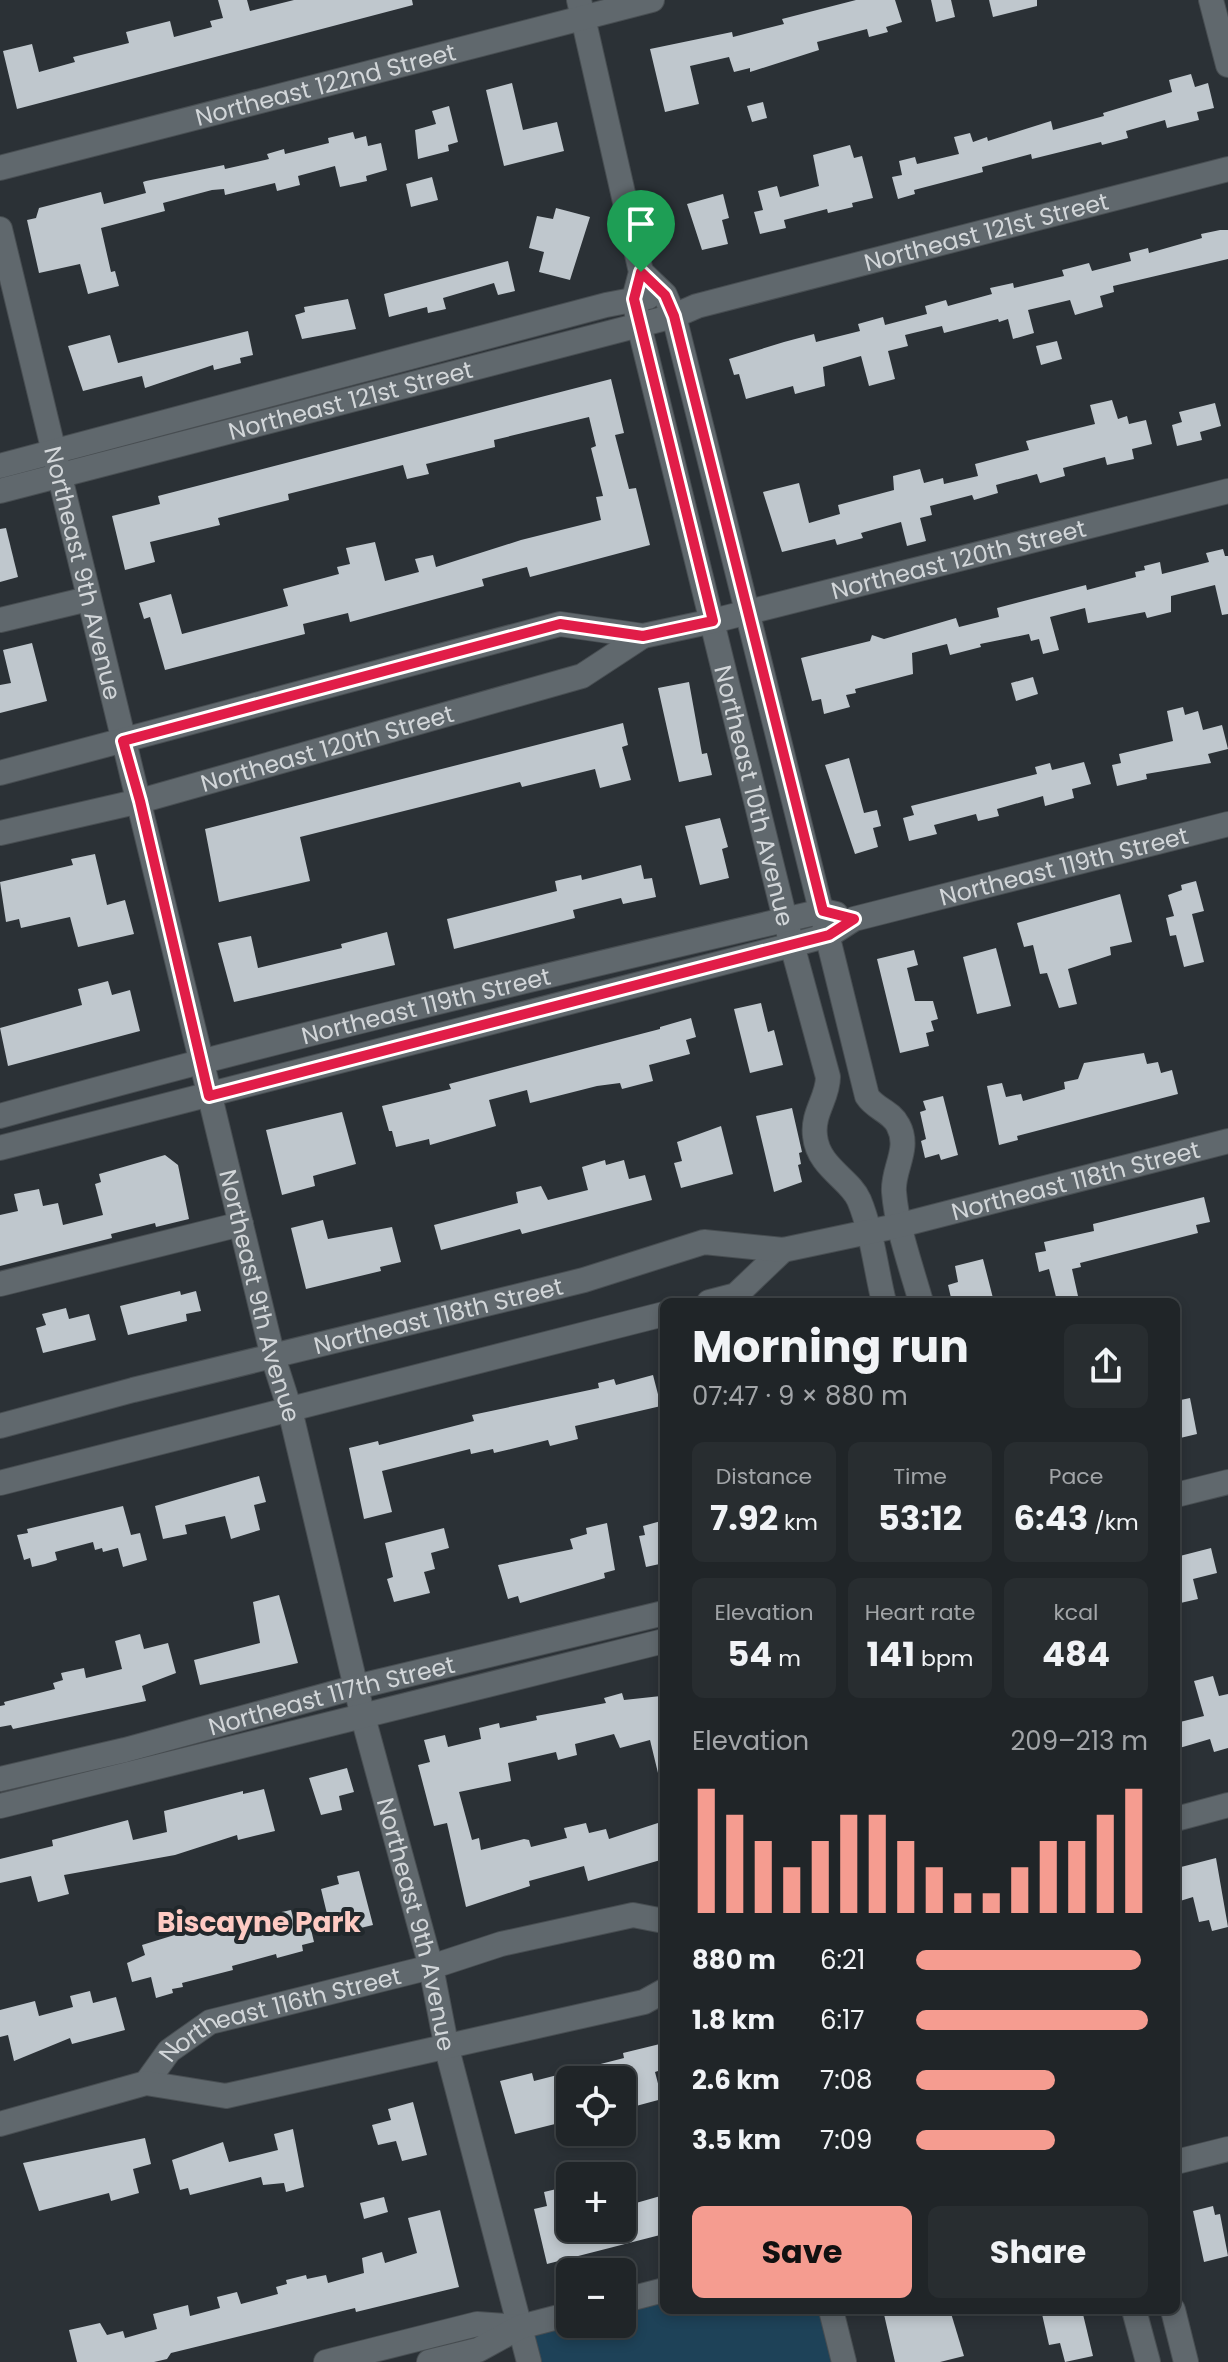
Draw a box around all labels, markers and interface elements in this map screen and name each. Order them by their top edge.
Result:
street label: Northeast 122nd Street [192,35,459,134]
street label: Northeast 121st Street [860,184,1112,279]
pin [607,190,675,272]
icon: arrive [619,202,663,246]
street label: Northeast 121st Street [225,352,476,448]
street label: Northeast 9th Avenue [37,443,130,703]
street label: Northeast 120th Street [828,511,1089,607]
street label: Northeast 10th Avenue [707,662,803,930]
street label: Northeast 120th Street [197,697,457,800]
street label: Northeast 119th Street [936,818,1192,913]
street label: Northeast 119th Street [298,959,554,1052]
street label: Northeast 118th Street [948,1132,1203,1228]
street label: Northeast 9th Avenue [212,1166,309,1425]
street label: Northeast 118th Street [310,1269,566,1362]
text: Morning run [692,1316,969,1377]
button: share [1064,1324,1148,1408]
text: 07:47 · 9 × 880 m [692,1378,908,1414]
text: Distance [716,1461,812,1492]
text: Time [893,1461,947,1492]
text: Pace [1049,1461,1103,1492]
text: 7.92 [710,1494,778,1542]
text: 53:12 [878,1494,962,1542]
text: 6:43 [1013,1494,1088,1542]
text: km [778,1507,818,1538]
text: /km [1088,1507,1139,1538]
text: Elevation [714,1597,814,1628]
text: Heart rate [865,1597,975,1628]
text: kcal [1054,1597,1098,1628]
text: 54 [727,1630,772,1678]
text: 141 [867,1630,915,1678]
text: 484 [1042,1630,1110,1678]
text: m [772,1643,801,1674]
text: bpm [915,1643,973,1674]
street label: Northeast 117th Street [205,1647,458,1743]
text: Elevation [692,1723,809,1759]
text: 209–213 m [1010,1723,1148,1759]
street label: Northeast 9th Avenue [369,1794,463,2054]
district label: Biscayne Park [157,1903,362,1942]
text: 880 m [692,1942,776,1978]
text: 6:21 [820,1942,865,1978]
street label: Northeast 116th Street [150,1959,404,2068]
text: 1.8 km [692,2002,775,2038]
text: 6:17 [820,2002,865,2038]
text: 2.6 km [692,2062,780,2098]
text: 7:08 [820,2062,872,2098]
map controls [556,2066,636,2338]
button: locate [556,2066,636,2146]
text: 3.5 km [692,2122,781,2158]
text: 7:09 [820,2122,872,2158]
button: + [556,2162,636,2242]
button: Save [692,2206,912,2298]
button: Share [928,2206,1148,2298]
button: − [556,2258,636,2338]

